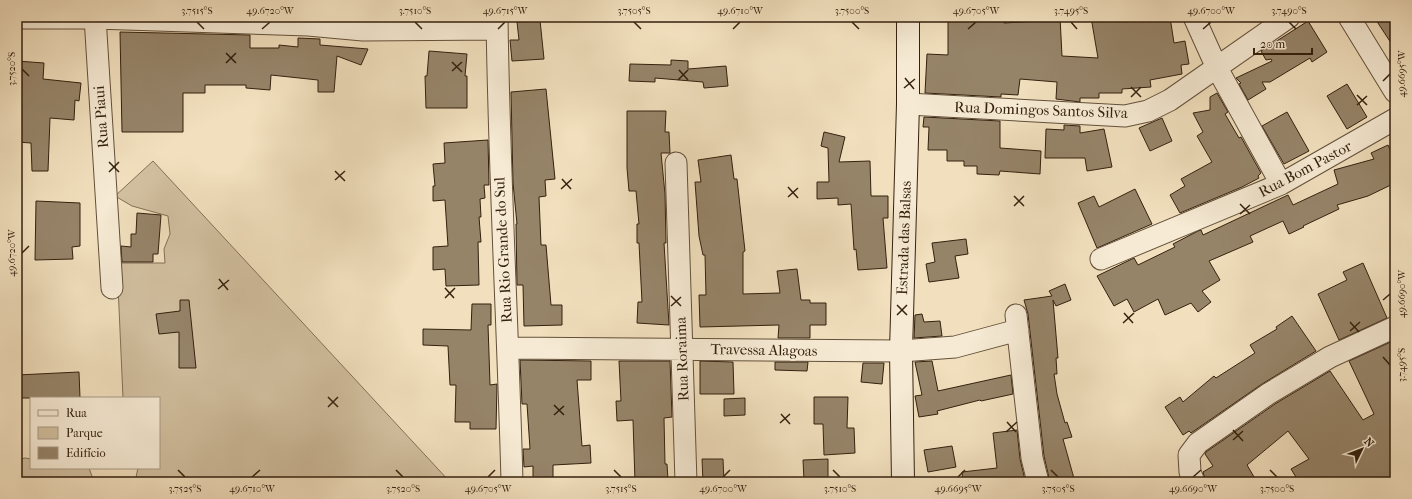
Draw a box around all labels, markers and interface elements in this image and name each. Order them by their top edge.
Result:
text: 3.7515°S [181,5,213,17]
text: 49.6720°W [246,5,295,17]
text: 3.7510°S [399,5,431,17]
text: 49.6715°W [483,5,528,17]
text: 3.7505°S [617,5,651,17]
text: 49.6710°W [717,5,764,17]
text: 3.7500°S [835,5,869,17]
text: 49.6705°W [953,5,1000,17]
text: 3.7495°S [1054,5,1088,17]
text: 49.6700°W [1187,5,1236,17]
text: 3.7490°S [1271,5,1307,17]
scale bar [1254,30,1312,56]
text: 20 m [1260,37,1285,51]
text: 49.6695°W [1396,49,1408,97]
text: 3.7520°S [6,52,18,86]
street label: Rua Piaui [90,85,112,149]
street label: Rua Domingos Santos Silva [954,98,1129,122]
street label: Rua Bom Pastor [1255,137,1355,201]
street label: Rua Rio Grande do Sul [490,177,516,323]
street label: Estrada das Balsas [893,180,915,295]
text: 49.6720°W [6,228,18,277]
text: 49.6690°W [1396,269,1408,318]
street label: Rua Roraima [671,315,692,402]
street label: Travessa Alagoas [710,340,818,360]
text: 3.7495°S [1396,348,1408,382]
legend [30,397,160,469]
text: Rua [66,406,87,420]
text: Parque [66,426,103,440]
north arrow [1342,429,1382,469]
text: N [1361,435,1377,450]
text: Edifício [66,446,106,460]
text: 3.7525°S [169,483,201,495]
text: 49.6710°W [229,483,276,495]
text: 3.7520°S [386,483,420,495]
text: 49.6705°W [465,483,512,495]
text: 3.7515°S [605,483,637,495]
text: 49.6700°W [699,483,748,495]
text: 3.7510°S [824,483,856,495]
text: 49.6695°W [935,483,983,495]
text: 3.7505°S [1041,483,1075,495]
text: 49.6690°W [1169,483,1218,495]
text: 3.7500°S [1260,483,1294,495]

